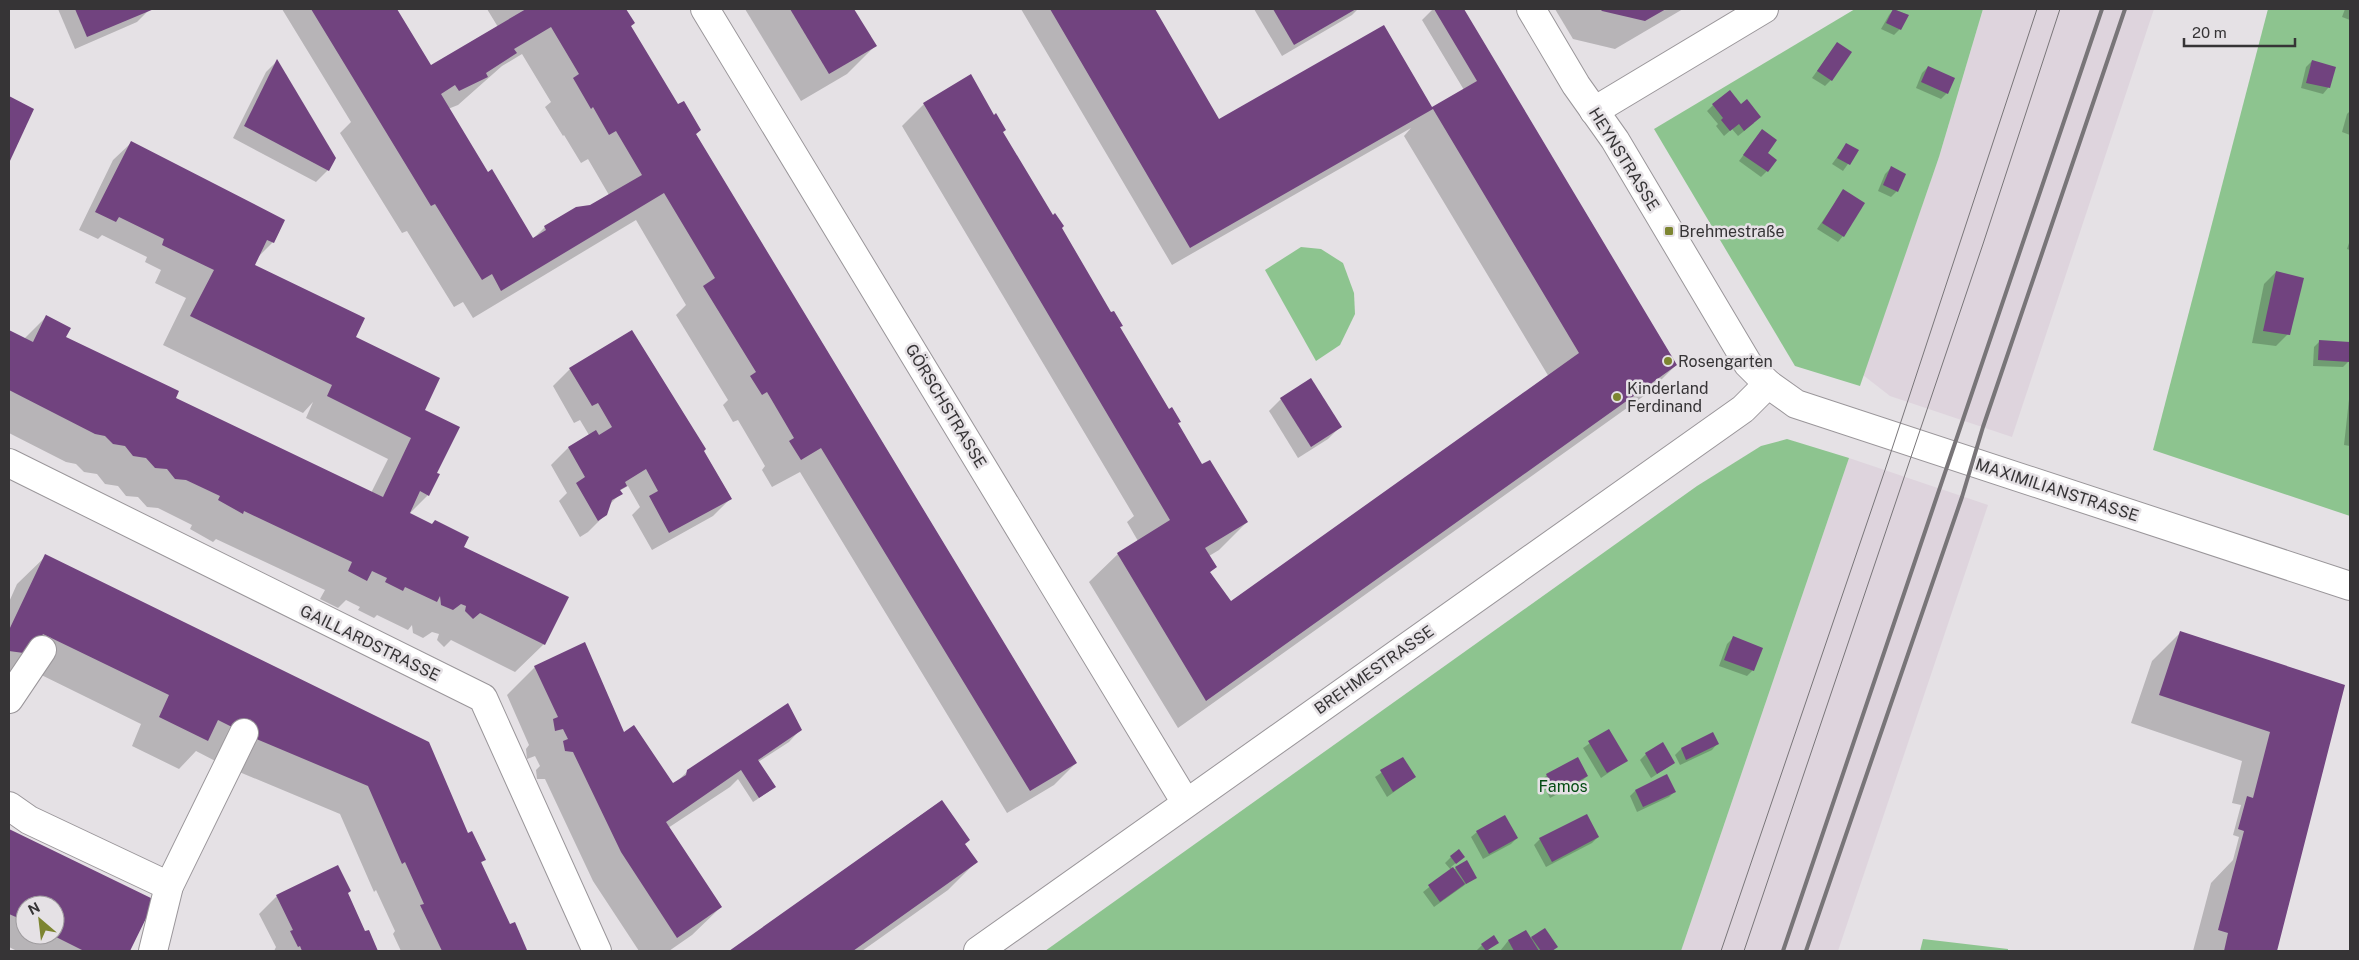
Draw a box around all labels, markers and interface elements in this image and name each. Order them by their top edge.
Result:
scale bar [2184,15,2295,47]
text: 20 m [2192,24,2227,41]
street label: HEYNSTRASSE [1585,104,1663,214]
place label: Brehmestraße [1679,222,1784,241]
marker: Brehmestraße [1663,225,1675,237]
street label: GÖRSCHSTRASSE [902,340,991,471]
place label: Rosengarten [1678,352,1773,371]
marker: Rosengarten [1662,355,1674,367]
place label: Kinderland Ferdinand [1627,379,1708,416]
marker: Kinderland Ferdinand [1611,391,1623,403]
street label: MAXIMILIANSTRASSE [1973,455,2141,525]
street label: GAILLARDSTRASSE [297,601,443,685]
street label: BREHMESTRASSE [1311,622,1437,718]
park label: Famos [1538,777,1588,796]
north arrow [15,895,65,945]
text: N [25,899,42,918]

